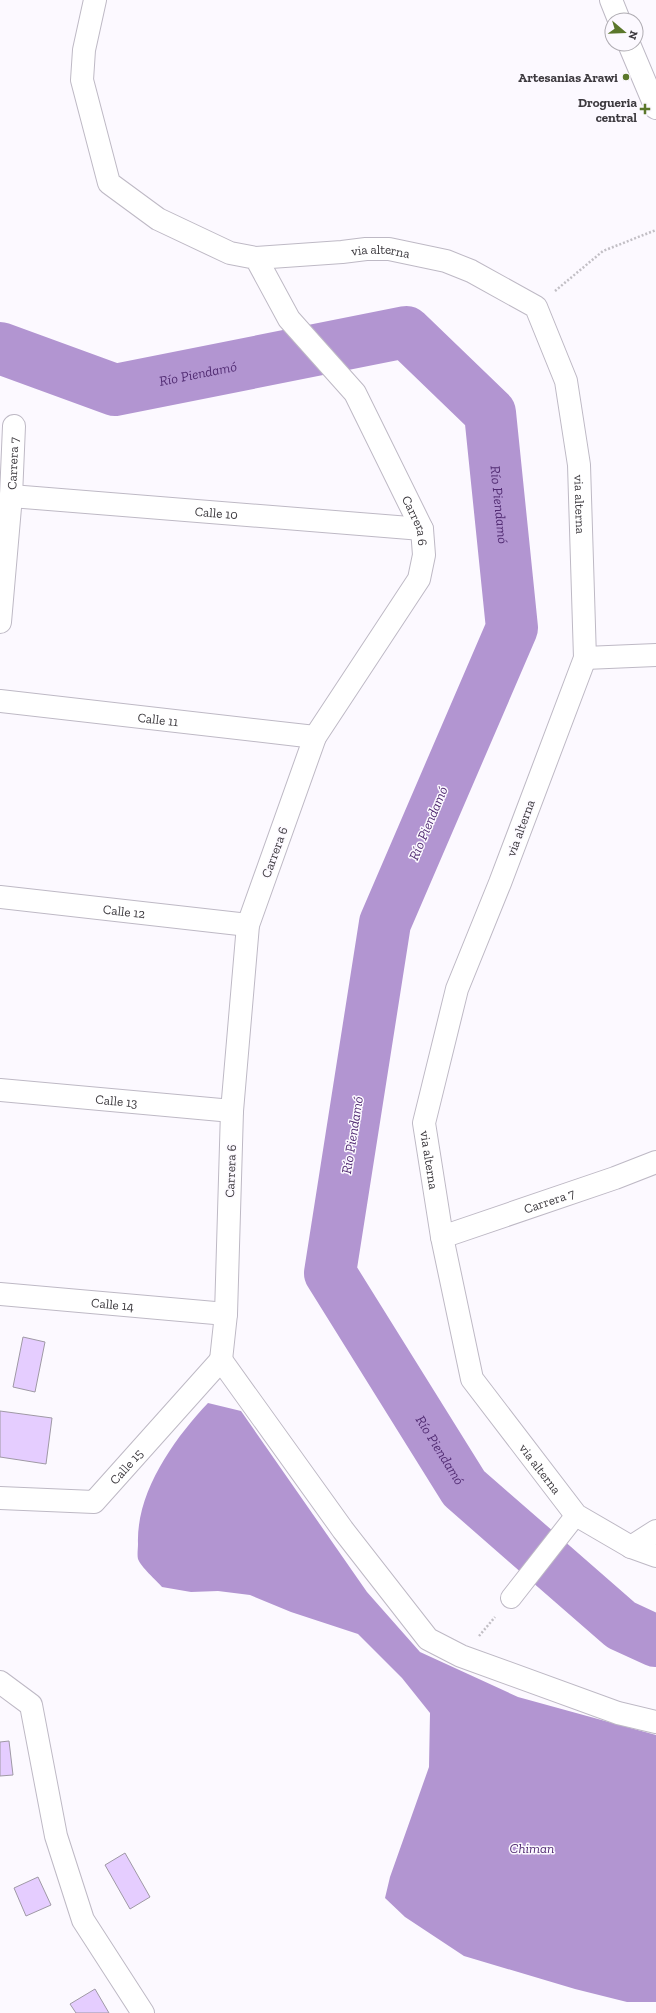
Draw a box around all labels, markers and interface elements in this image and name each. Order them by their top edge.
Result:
north arrow [604,12,644,52]
text: N [625,29,640,42]
place label: Artesanias Arawi [518,70,618,85]
marker: Artesanias Arawi [621,72,631,82]
place label: Drogueria central [578,95,637,125]
marker: Drogueria central [640,104,650,114]
street label: via alterna [350,242,412,261]
water label: Río Piendamó [158,358,239,390]
street label: Carrera 7 [4,437,22,490]
water label: Río Piendamó [486,465,511,545]
street label: via alterna [571,474,588,535]
street label: Carrera 6 [399,493,430,547]
street label: Calle 10 [194,504,238,522]
street label: Calle 11 [137,710,179,729]
water label: Río Piendamó [405,783,452,863]
street label: via alterna [503,797,538,859]
street label: Carrera 6 [258,824,291,880]
street label: Calle 12 [102,902,146,921]
street label: Calle 13 [95,1092,138,1110]
water label: Río Piendamó [338,1095,367,1175]
street label: via alterna [417,1129,441,1191]
street label: Carrera 6 [222,1144,239,1198]
street label: Carrera 7 [522,1185,576,1217]
street label: Calle 14 [91,1295,134,1314]
water label: Río Piendamó [412,1412,468,1488]
street label: via alterna [516,1441,565,1498]
street label: Calle 15 [107,1446,146,1487]
water label: Chiman [510,1840,554,1857]

